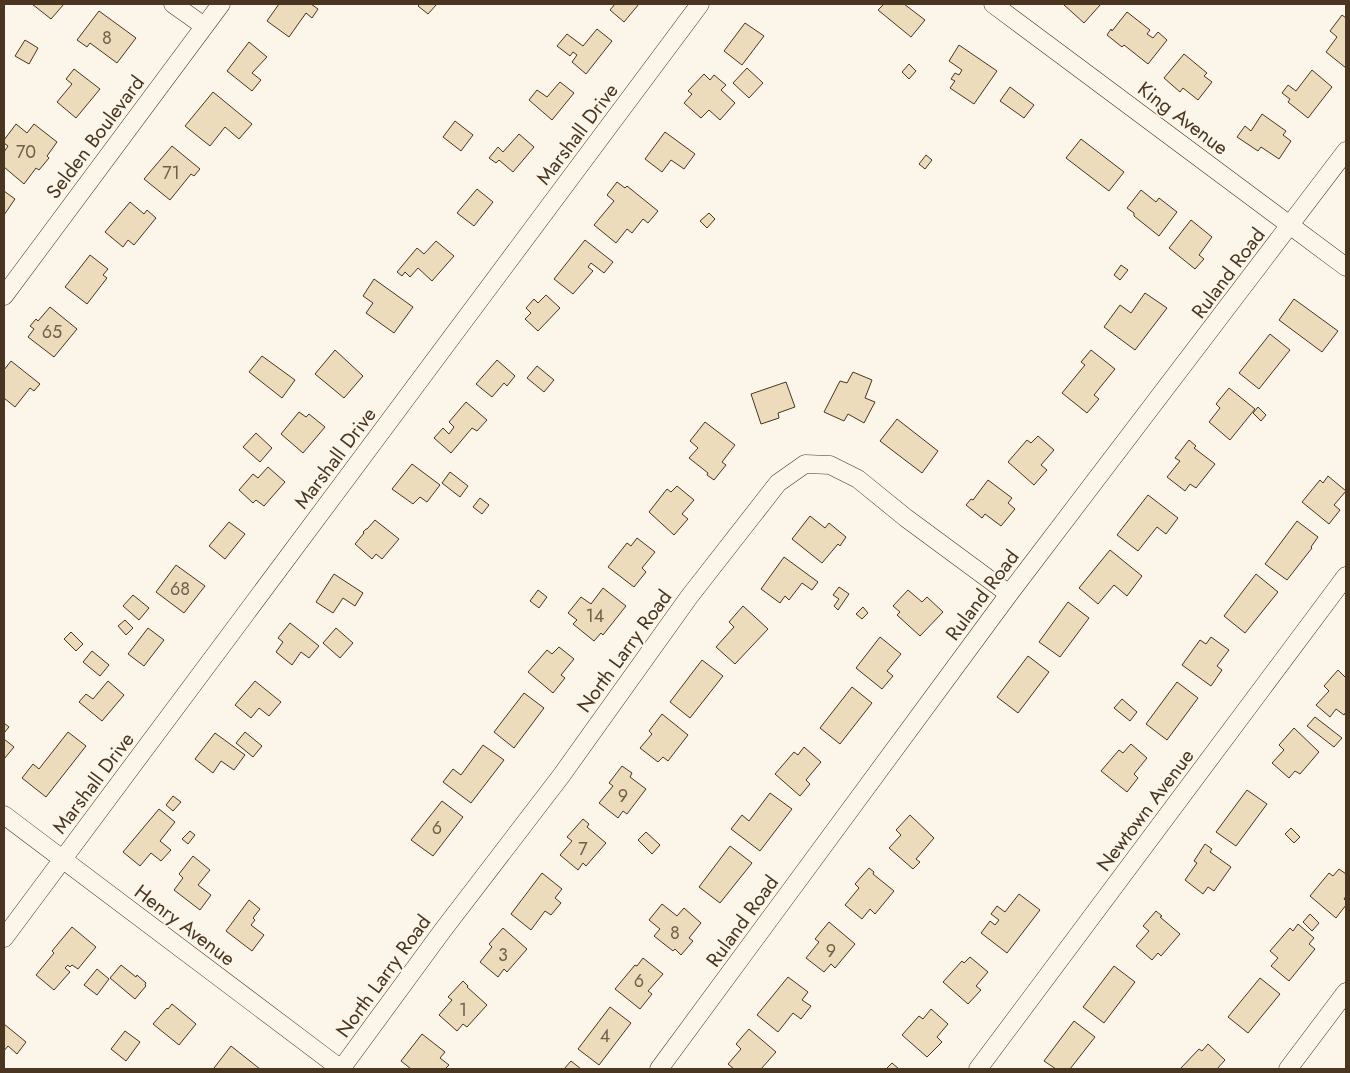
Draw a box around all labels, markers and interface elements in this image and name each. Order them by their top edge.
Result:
house number: 8 [102,25,112,51]
street label: Selden Boulevard [39,70,151,205]
street label: King Avenue [1131,75,1234,162]
street label: Marshall Drive [530,77,625,191]
house number: 70 [16,139,36,165]
house number: 71 [162,160,180,186]
street label: Ruland Road [1185,222,1272,325]
house number: 65 [42,319,62,345]
street label: Marshall Drive [288,401,383,515]
street label: Ruland Road [939,544,1026,647]
house number: 68 [170,576,190,602]
street label: North Larry Road [570,584,679,719]
house number: 14 [586,603,604,629]
street label: Marshall Drive [46,726,141,840]
street label: Newtown Avenue [1090,743,1201,878]
house number: 9 [618,783,628,809]
house number: 6 [432,815,442,841]
house number: 7 [578,836,588,862]
street label: Ruland Road [699,870,786,973]
street label: Henry Avenue [128,878,241,973]
street label: North Larry Road [329,909,438,1044]
house number: 8 [670,920,680,946]
house number: 9 [826,938,836,964]
house number: 3 [498,942,508,968]
house number: 6 [634,968,644,994]
house number: 1 [459,997,467,1023]
house number: 4 [600,1023,610,1049]

